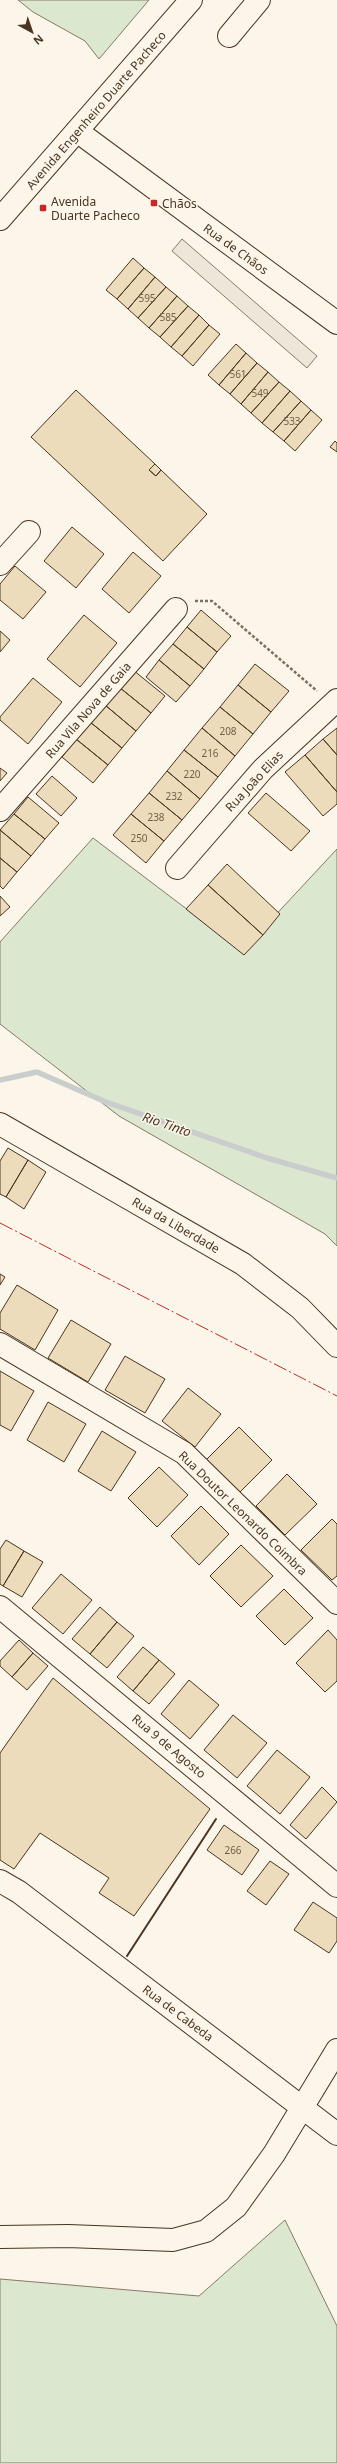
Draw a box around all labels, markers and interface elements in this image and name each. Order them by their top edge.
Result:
north arrow [12,12,52,52]
street label: Avenida Engenheiro Duarte Pacheco [22,27,170,193]
text: N [30,31,47,49]
place label: Avenida Duarte Pacheco [51,193,140,224]
place label: Chãos [162,195,197,212]
marker: Chãos [149,198,159,208]
marker: Avenida Duarte Pacheco [38,203,48,213]
street label: Rua de Chãos [200,220,272,279]
house number: 595 [138,291,156,305]
house number: 585 [159,310,177,324]
house number: 561 [229,367,247,381]
house number: 549 [251,386,269,400]
house number: 533 [283,414,301,428]
street label: Rua Vila Nova de Gaia [41,658,135,762]
house number: 208 [219,724,237,738]
house number: 216 [201,746,219,760]
street label: Rua João Elias [221,747,287,815]
house number: 220 [183,767,201,781]
house number: 232 [165,789,183,803]
house number: 238 [147,810,165,824]
house number: 250 [130,831,148,845]
water label: Rio Tinto [140,1107,194,1141]
street label: Rua da Liberdade [129,1193,223,1257]
street label: Rua Doutor Leonardo Coimbra [175,1447,311,1579]
street label: Rua 9 de Agosto [128,1710,210,1782]
house number: 266 [224,1843,242,1857]
street label: Rua de Cabeda [139,1981,217,2045]

